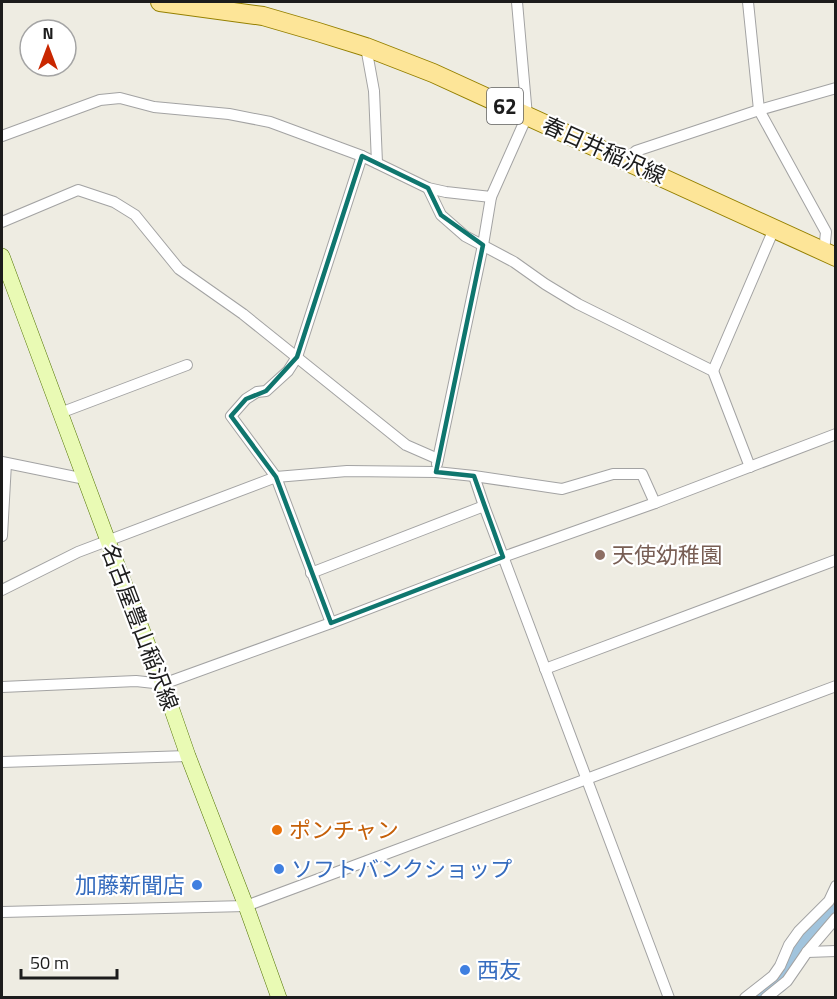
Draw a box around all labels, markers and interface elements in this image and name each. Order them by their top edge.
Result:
north arrow [18,18,78,78]
text: N [42,21,54,45]
road number: 62 [487,88,523,124]
street label: 春日井稲沢線 [537,108,671,192]
place label: 天使幼稚園 [612,538,722,572]
street label: 名古屋豊山稲沢線 [93,539,187,715]
marker: 天使幼稚園 [593,548,607,562]
place label: ポンチャン [289,813,399,847]
marker: ポンチャン [270,823,284,837]
place label: ソフトバンクショップ [291,852,512,886]
marker: ソフトバンクショップ [272,862,286,876]
place label: 加藤新聞店 [75,868,185,902]
marker: 加藤新聞店 [190,878,204,892]
scale bar [21,942,117,980]
text: 50 m [30,949,69,976]
place label: 西友 [477,953,521,987]
marker: 西友 [458,963,472,977]

